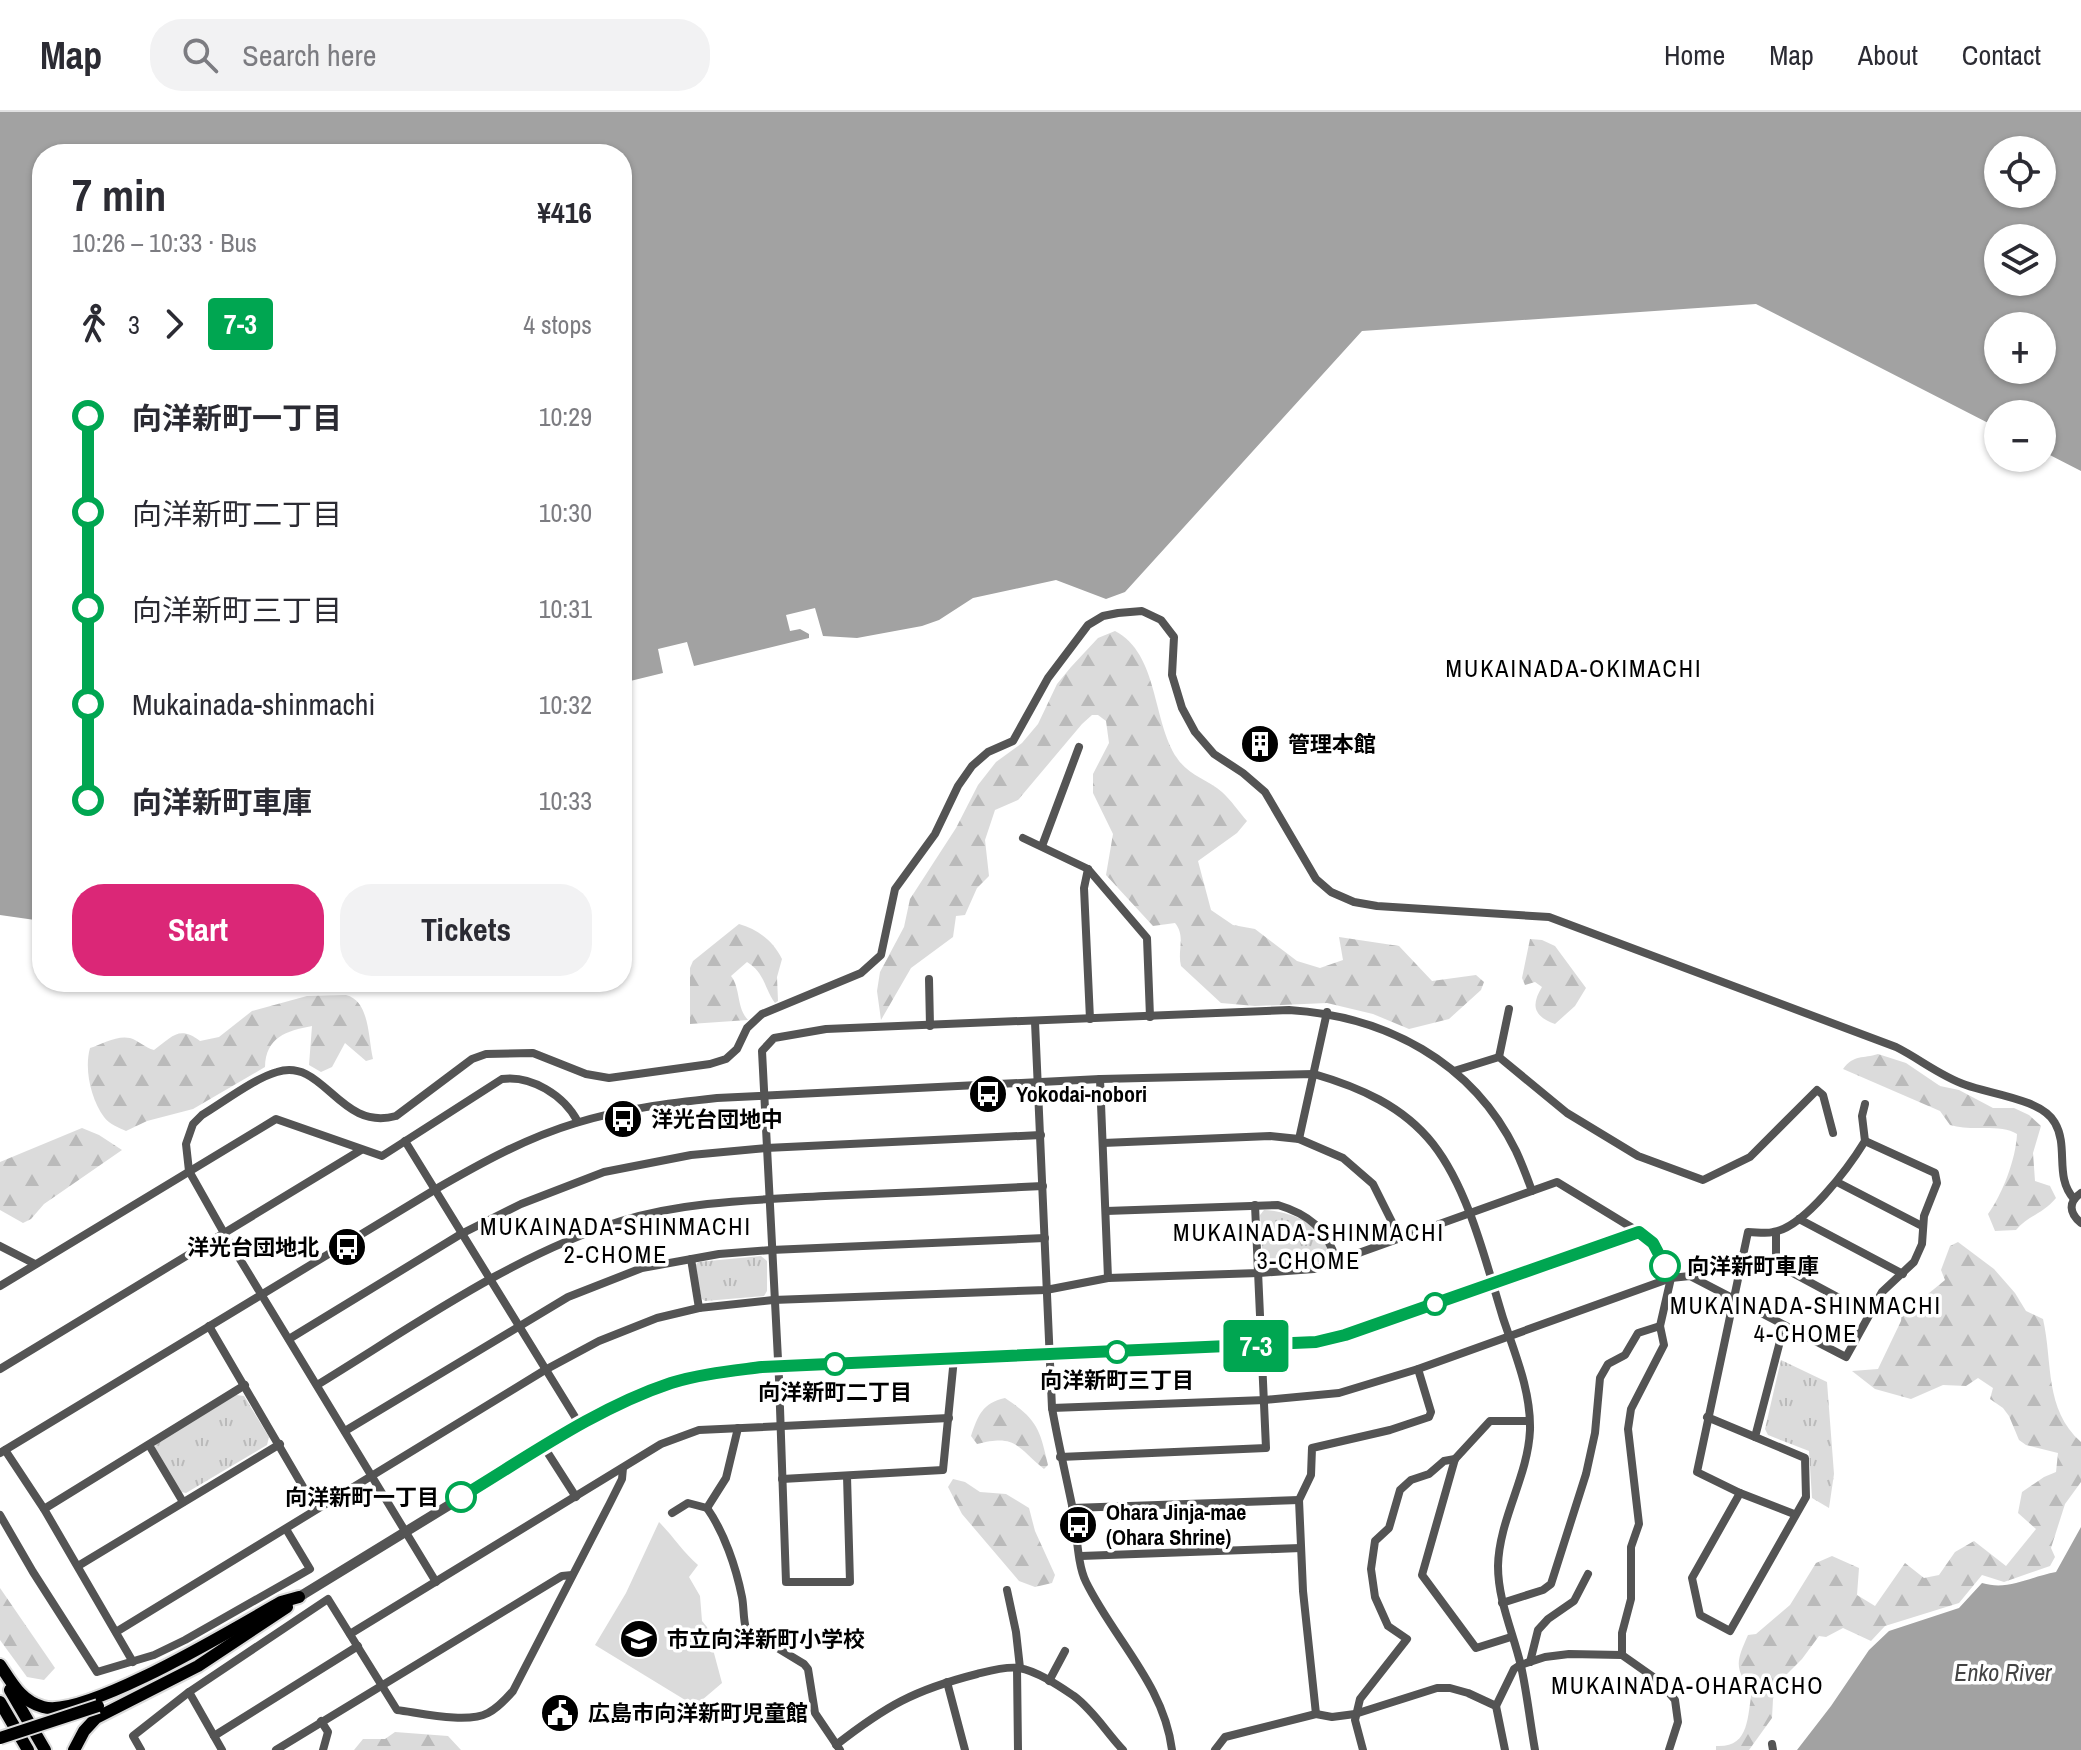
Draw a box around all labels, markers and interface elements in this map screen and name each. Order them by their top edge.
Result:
search box [150,19,710,91]
text: Map [40,30,102,81]
icon: search [178,33,222,77]
text: Search here [242,35,376,75]
text: Home [1664,36,1725,74]
text: Map [1769,36,1814,74]
text: About [1858,36,1918,74]
text: Contact [1962,36,2041,74]
map controls [1984,136,2056,472]
button: locate [1984,136,2056,208]
text: 7 min [72,165,166,225]
text: ¥416 [537,192,592,232]
button: layers [1984,224,2056,296]
text: 10:26 – 10:33 · Bus [72,225,257,260]
icon: walk [72,302,116,346]
icon: forward [152,302,196,346]
text: 7-3 [224,305,257,343]
text: 3 [128,307,140,342]
text: 4 stops [523,307,592,342]
button: + [1984,312,2056,384]
text: 向洋新町一丁目 [132,398,342,438]
text: 10:29 [539,399,592,434]
button: − [1984,400,2056,472]
text: 向洋新町二丁目 [132,494,342,534]
text: 10:30 [539,495,592,530]
text: 向洋新町三丁目 [132,590,342,630]
text: 10:31 [539,591,592,626]
district label: MUKAINADA-OKIMACHI [1446,652,1702,684]
text: Mukainada-shinmachi [132,684,375,724]
text: 10:32 [539,687,592,722]
building icon: 管理本館 [1239,723,1281,765]
place label: 管理本館 [1288,729,1376,759]
text: 向洋新町車庫 [132,782,312,822]
text: 10:33 [539,783,592,818]
button: Start [72,884,324,976]
button: Tickets [340,884,592,976]
bus stop icon: Yokodai-nobori [967,1073,1009,1115]
place label: Yokodai-nobori [1016,1079,1147,1109]
bus stop icon: 洋光台団地中 [602,1098,644,1140]
place label: 洋光台団地中 [651,1104,783,1134]
district label: MUKAINADA-SHINMACHI 2-CHOME [480,1210,752,1270]
district label: MUKAINADA-SHINMACHI 3-CHOME [1173,1216,1445,1276]
bus stop icon: 洋光台団地北 [326,1226,368,1268]
place label: 洋光台団地北 [187,1232,319,1262]
marker: 向洋新町車庫 [1650,1251,1680,1281]
place label: 向洋新町車庫 [1687,1251,1819,1281]
district label: MUKAINADA-SHINMACHI 4-CHOME [1670,1289,1942,1349]
unlabelled marker [1424,1293,1446,1315]
line badge: 7-3 [1210,1320,1302,1372]
text: 7-3 [1239,1327,1273,1365]
marker: 向洋新町三丁目 [1106,1341,1128,1363]
marker: 向洋新町二丁目 [824,1353,846,1375]
place label: 向洋新町三丁目 [1040,1365,1194,1395]
place label: 向洋新町二丁目 [758,1377,912,1407]
place label: 向洋新町一丁目 [285,1482,439,1512]
marker: 向洋新町一丁目 [446,1482,476,1512]
place label: Ohara Jinja-mae (Ohara Shrine) [1106,1497,1246,1552]
bus stop icon: Ohara Jinja-mae (Ohara Shrine) [1057,1504,1099,1546]
school or university icon: 市立向洋新町小学校 [618,1618,660,1660]
place label: 市立向洋新町小学校 [667,1624,865,1654]
water label: Enko River [1954,1656,2053,1688]
district label: MUKAINADA-OHARACHO [1551,1669,1825,1701]
public building icon: 広島市向洋新町児童館 [539,1692,581,1734]
place label: 広島市向洋新町児童館 [588,1698,808,1728]

